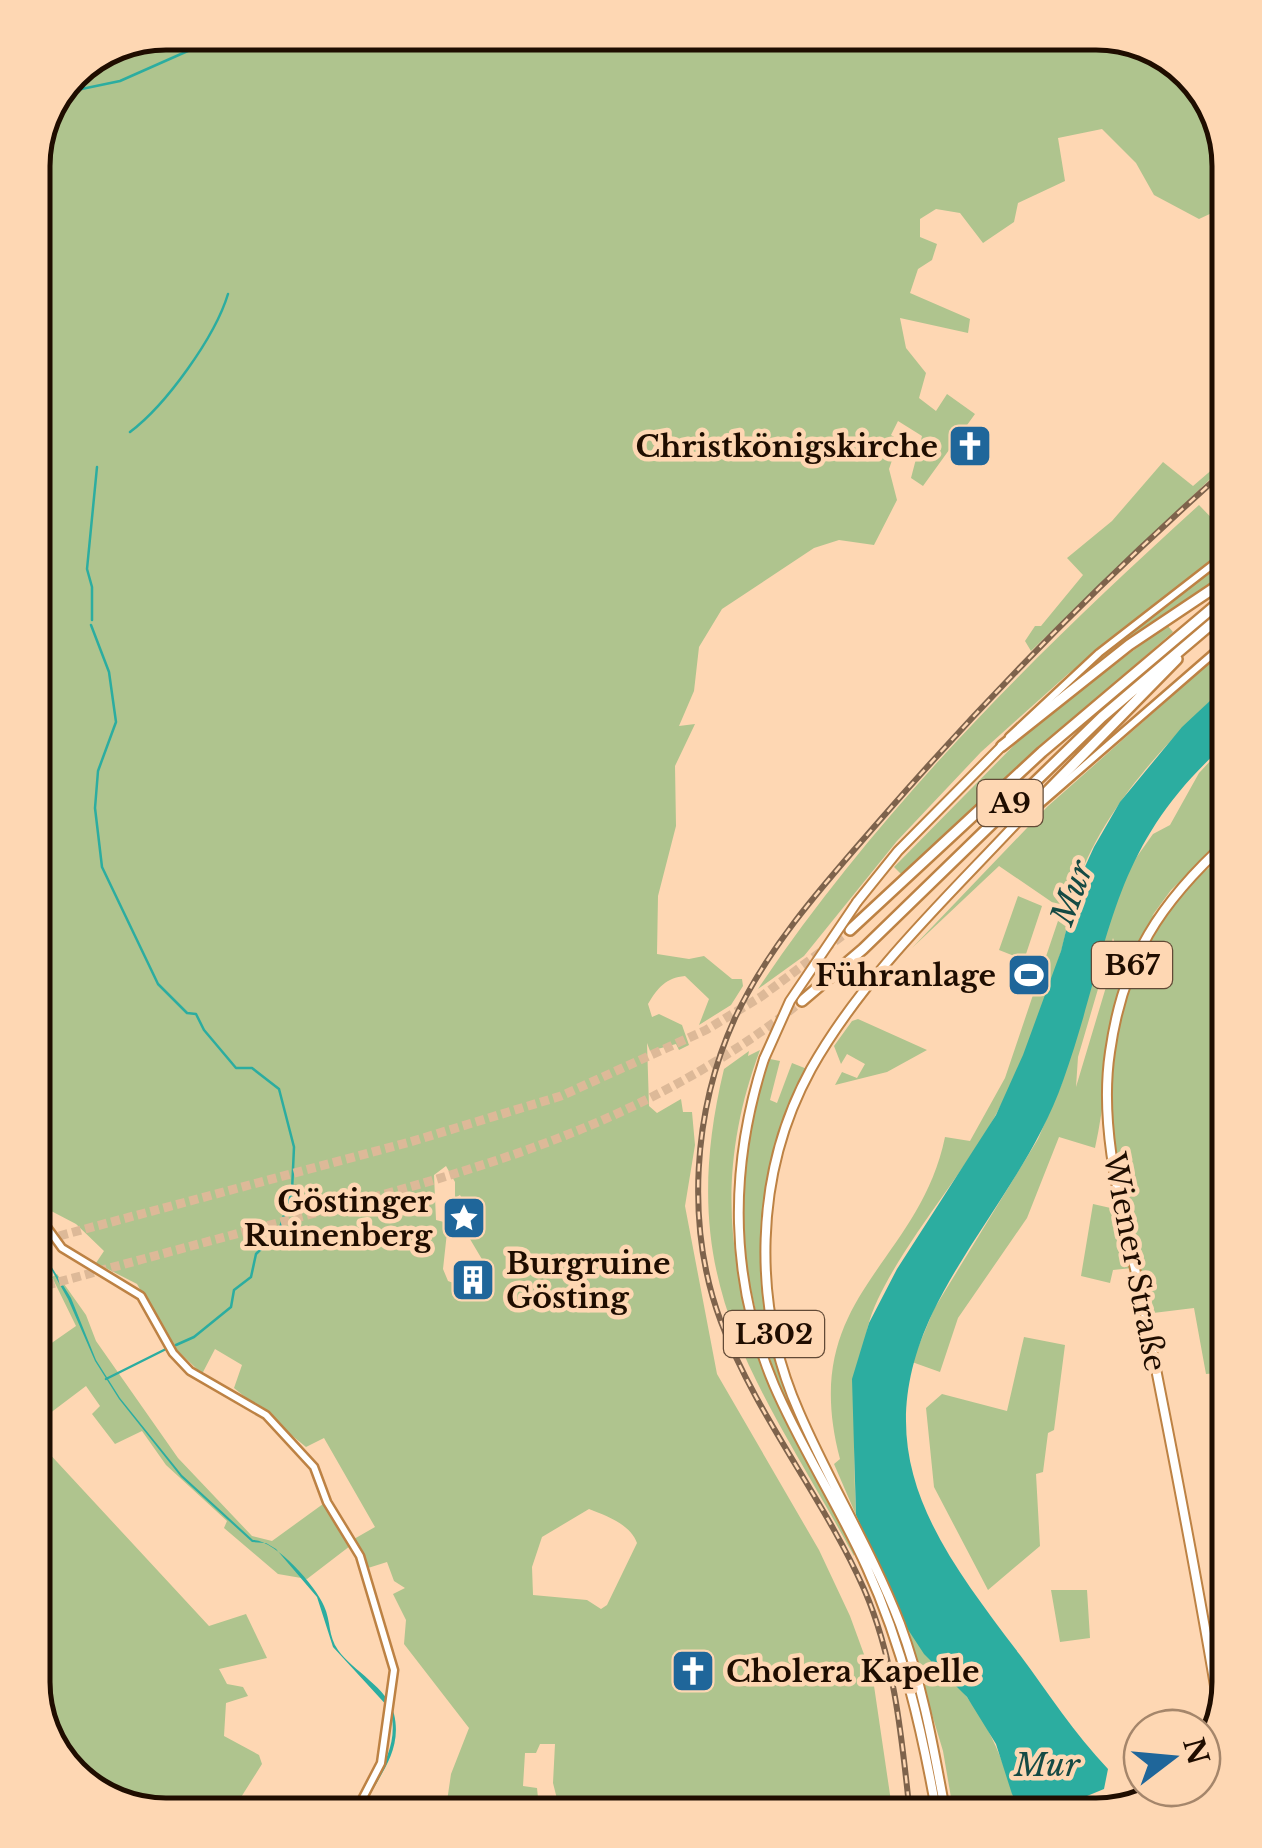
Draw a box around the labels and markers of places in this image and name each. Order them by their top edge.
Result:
church icon: Christkönigskirche [947,423,993,469]
place label: Christkönigskirche [635,428,938,465]
sports icon: Führanlage [1006,952,1052,998]
place label: Führanlage [815,957,996,994]
place label: Göstinger Ruinenberg [244,1183,433,1254]
place icon: Göstinger Ruinenberg [441,1195,487,1241]
place label: Burgruine Gösting [506,1245,671,1316]
building icon: Burgruine Gösting [450,1257,496,1303]
church icon: Cholera Kapelle [670,1648,716,1694]
place label: Cholera Kapelle [726,1653,979,1690]

